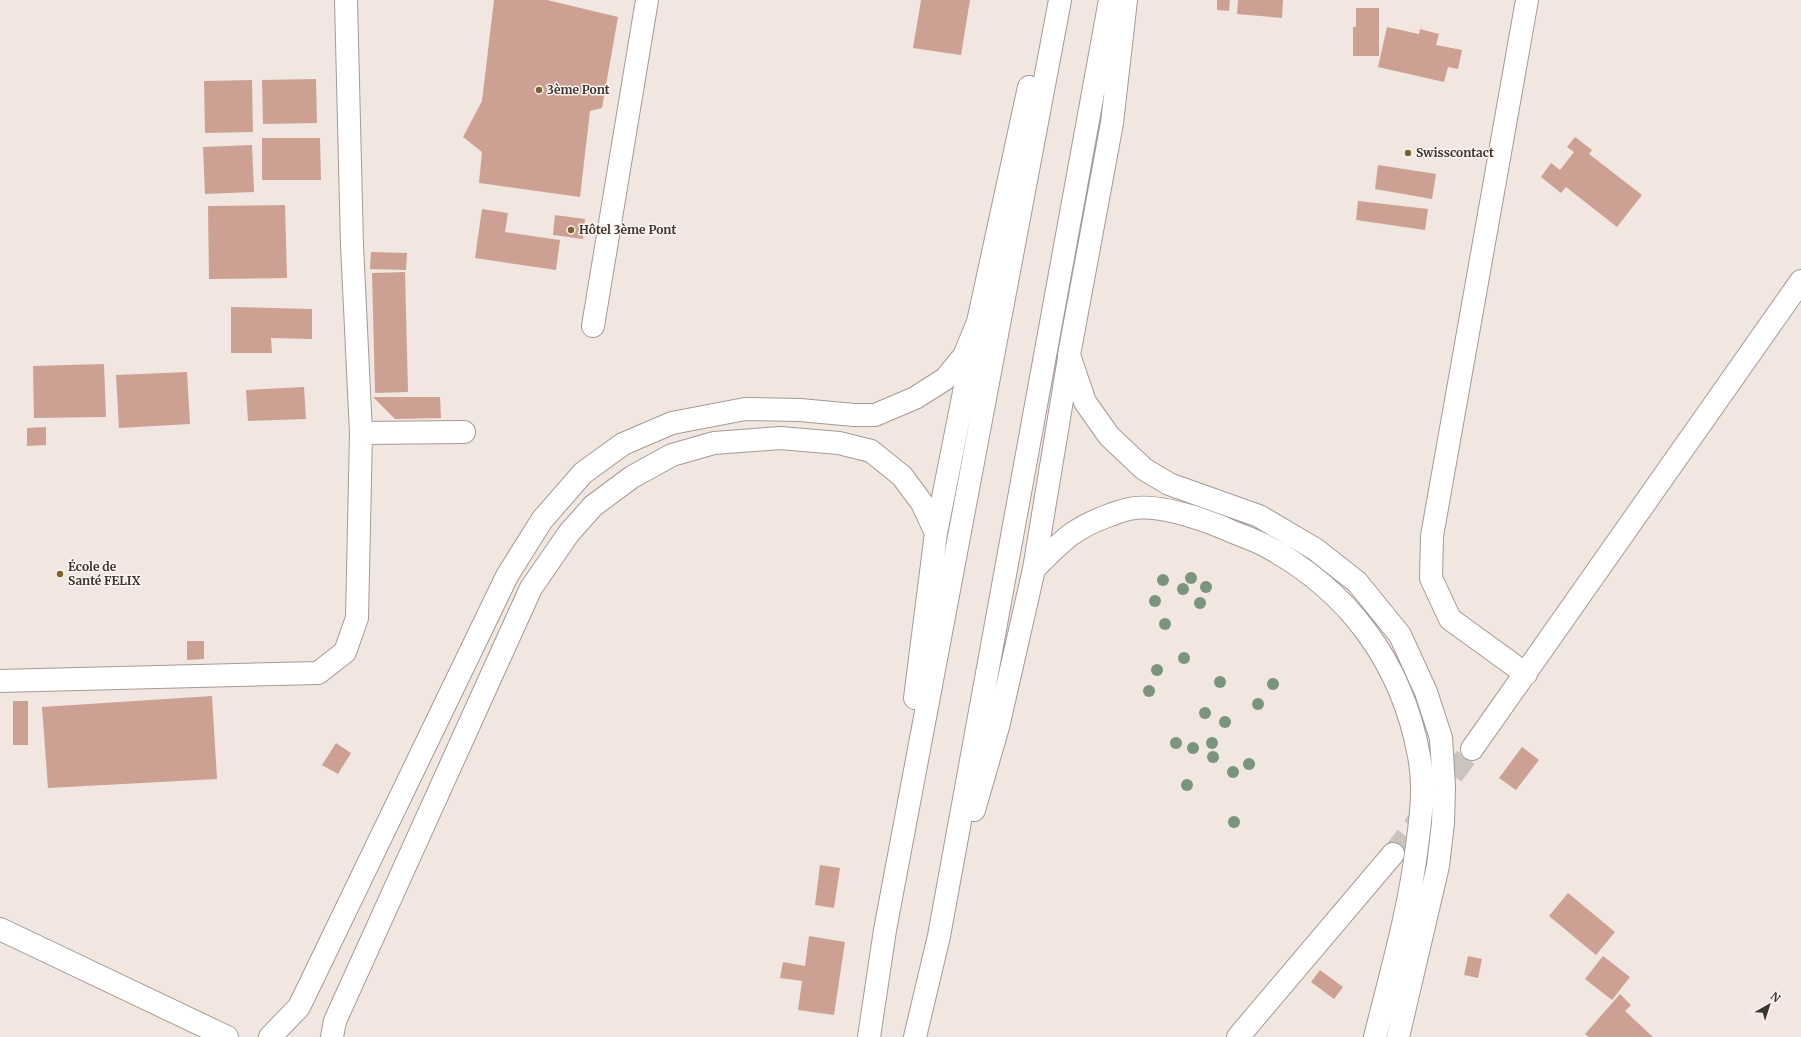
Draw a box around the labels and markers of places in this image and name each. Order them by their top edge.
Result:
place label: 3ème Pont [547,82,610,97]
marker: 3ème Pont [534,85,544,95]
place label: Swisscontact [1416,145,1494,160]
marker: Swisscontact [1403,148,1413,158]
place label: Hôtel 3ème Pont [579,222,676,237]
marker: Hôtel 3ème Pont [566,225,576,235]
place label: École de Santé FELIX [68,558,141,588]
marker: École de Santé FELIX [55,569,65,579]

